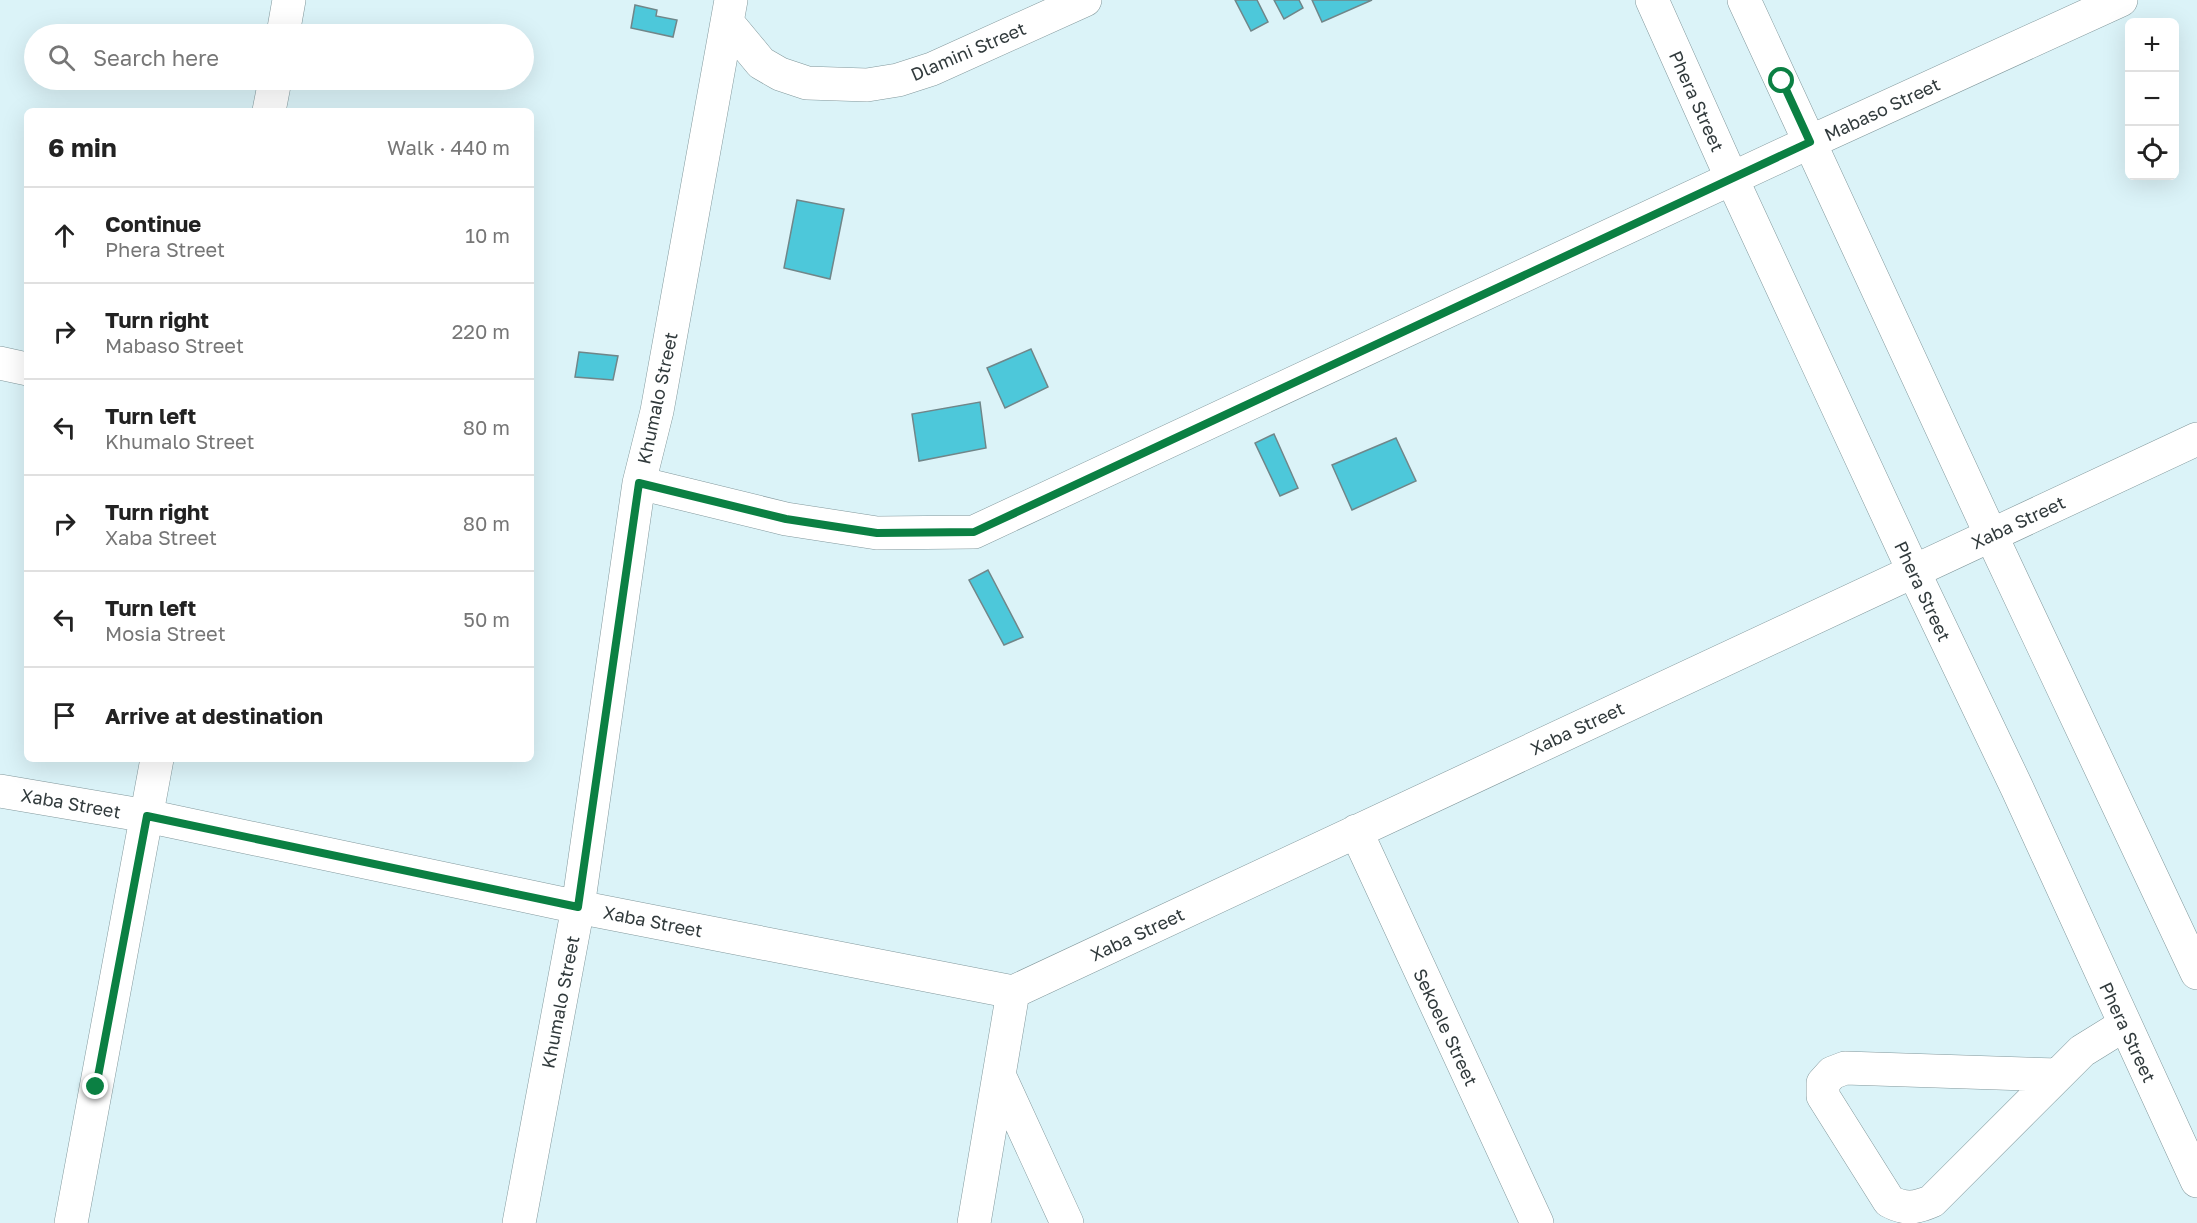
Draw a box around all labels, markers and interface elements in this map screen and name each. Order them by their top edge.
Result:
street label: Dlamini Street [907,17,1029,85]
map controls [2125,18,2179,180]
button: + [2125,18,2179,72]
search box [24,24,534,90]
icon: search [45,41,78,74]
text: Search here [93,44,219,71]
street label: Phera Street [1665,47,1729,155]
route start [1768,67,1794,93]
button: − [2125,72,2179,126]
street label: Mabaso Street [1821,73,1943,145]
button: locate [2125,126,2179,180]
text: 6 min [48,132,117,163]
text: Walk · 440 m [387,135,510,159]
text: Continue [105,210,201,237]
icon: ahead [48,219,81,252]
text: 10 m [465,223,510,247]
text: Phera Street [105,237,225,261]
text: Turn right [105,306,209,333]
icon: right [48,315,81,348]
text: 220 m [452,319,510,343]
street label: Khumalo Street [632,330,682,466]
text: Mabaso Street [105,333,244,357]
text: Turn left [105,402,196,429]
icon: left [48,411,81,444]
text: 80 m [463,415,510,439]
text: Khumalo Street [105,429,255,453]
street label: Xaba Street [1968,491,2068,553]
text: Turn right [105,498,209,525]
icon: right [48,507,81,540]
text: 80 m [463,511,510,535]
text: Xaba Street [105,525,217,549]
street label: Phera Street [1890,537,1956,645]
text: Turn left [105,594,196,621]
icon: left [48,603,81,636]
text: 50 m [463,607,510,631]
text: Mosia Street [105,621,226,645]
street label: Xaba Street [1527,697,1627,759]
icon: arrive [48,699,81,732]
text: Arrive at destination [105,702,323,729]
street label: Xaba Street [19,783,123,823]
street label: Xaba Street [601,901,705,941]
street label: Xaba Street [1087,903,1187,965]
street label: Khumalo Street [536,934,584,1070]
street label: Sekoele Street [1409,965,1483,1089]
street label: Phera Street [2095,978,2161,1086]
route end [82,1073,108,1099]

